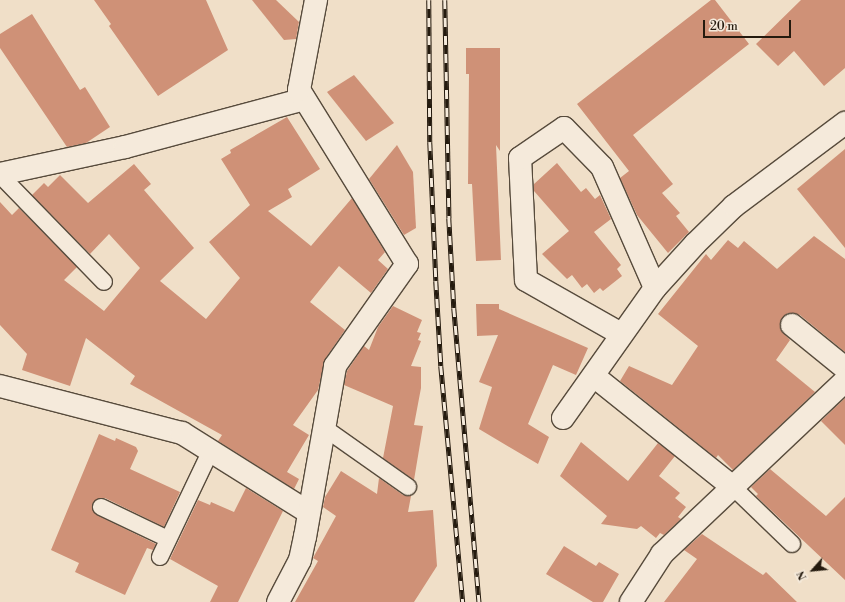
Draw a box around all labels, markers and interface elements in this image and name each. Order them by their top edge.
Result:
scale bar [705,12,793,38]
text: 20 m [710,19,738,34]
north arrow [793,550,833,590]
text: N [794,568,811,583]

